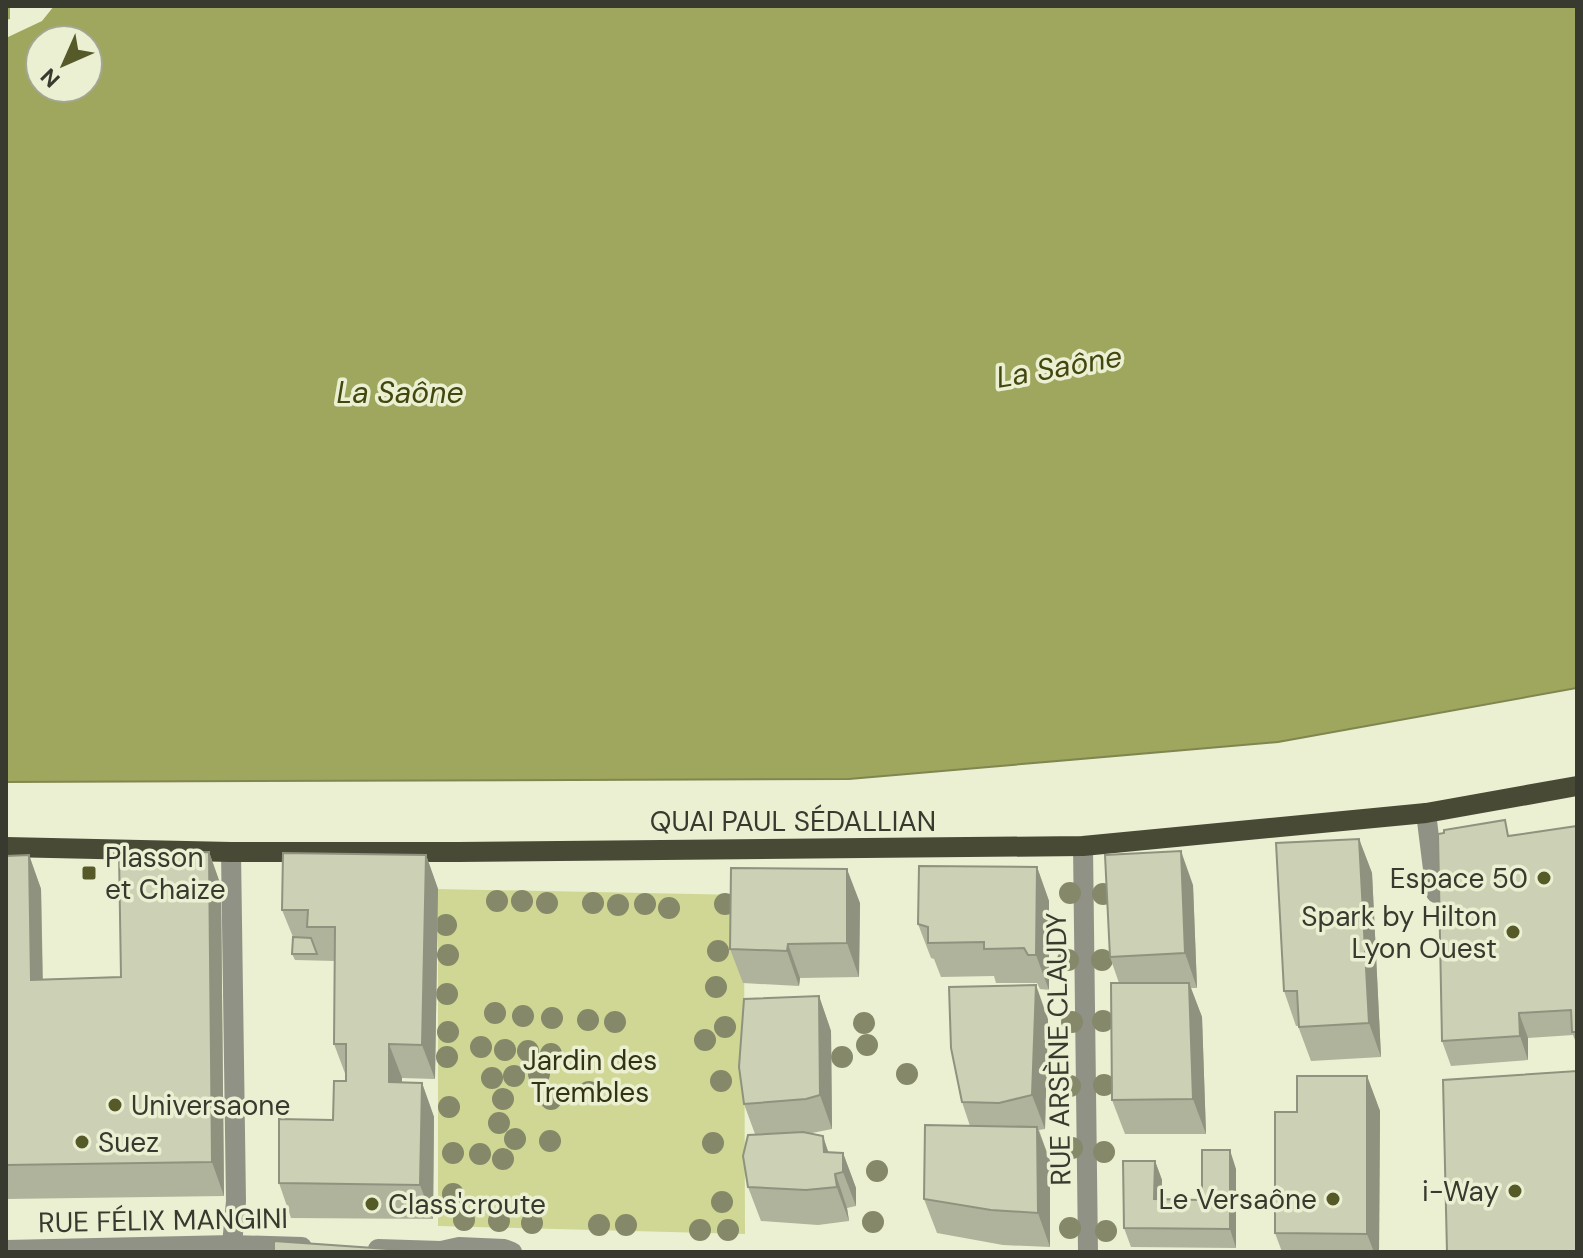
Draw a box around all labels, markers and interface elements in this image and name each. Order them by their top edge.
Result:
north arrow [24,24,104,104]
text: N [34,62,66,94]
water label: La Saône [993,336,1125,397]
water label: La Saône [336,373,464,412]
street label: QUAI PAUL SÉDALLIAN [650,803,936,840]
place label: Plasson et Chaize [105,839,226,908]
place label: Espace 50 [1390,860,1528,897]
marker: Plasson et Chaize [80,864,98,882]
marker: Espace 50 [1535,869,1553,887]
place label: Spark by Hilton Lyon Ouest [1301,898,1497,967]
street label: RUE ARSÈNE CLAUDY [1038,912,1079,1186]
marker: Spark by Hilton Lyon Ouest [1504,923,1522,941]
park label: Jardin des Trembles [523,1042,657,1111]
place label: Universaone [131,1087,290,1124]
marker: Universaone [106,1096,124,1114]
place label: Suez [98,1124,159,1161]
marker: Suez [73,1133,91,1151]
place label: i-Way [1422,1173,1499,1210]
place label: Le Versaône [1158,1181,1317,1218]
marker: i-Way [1506,1182,1524,1200]
place label: Class'croute [388,1186,546,1223]
marker: Le Versaône [1324,1190,1342,1208]
marker: Class'croute [363,1195,381,1213]
street label: RUE FÉLIX MANGINI [38,1200,288,1241]

